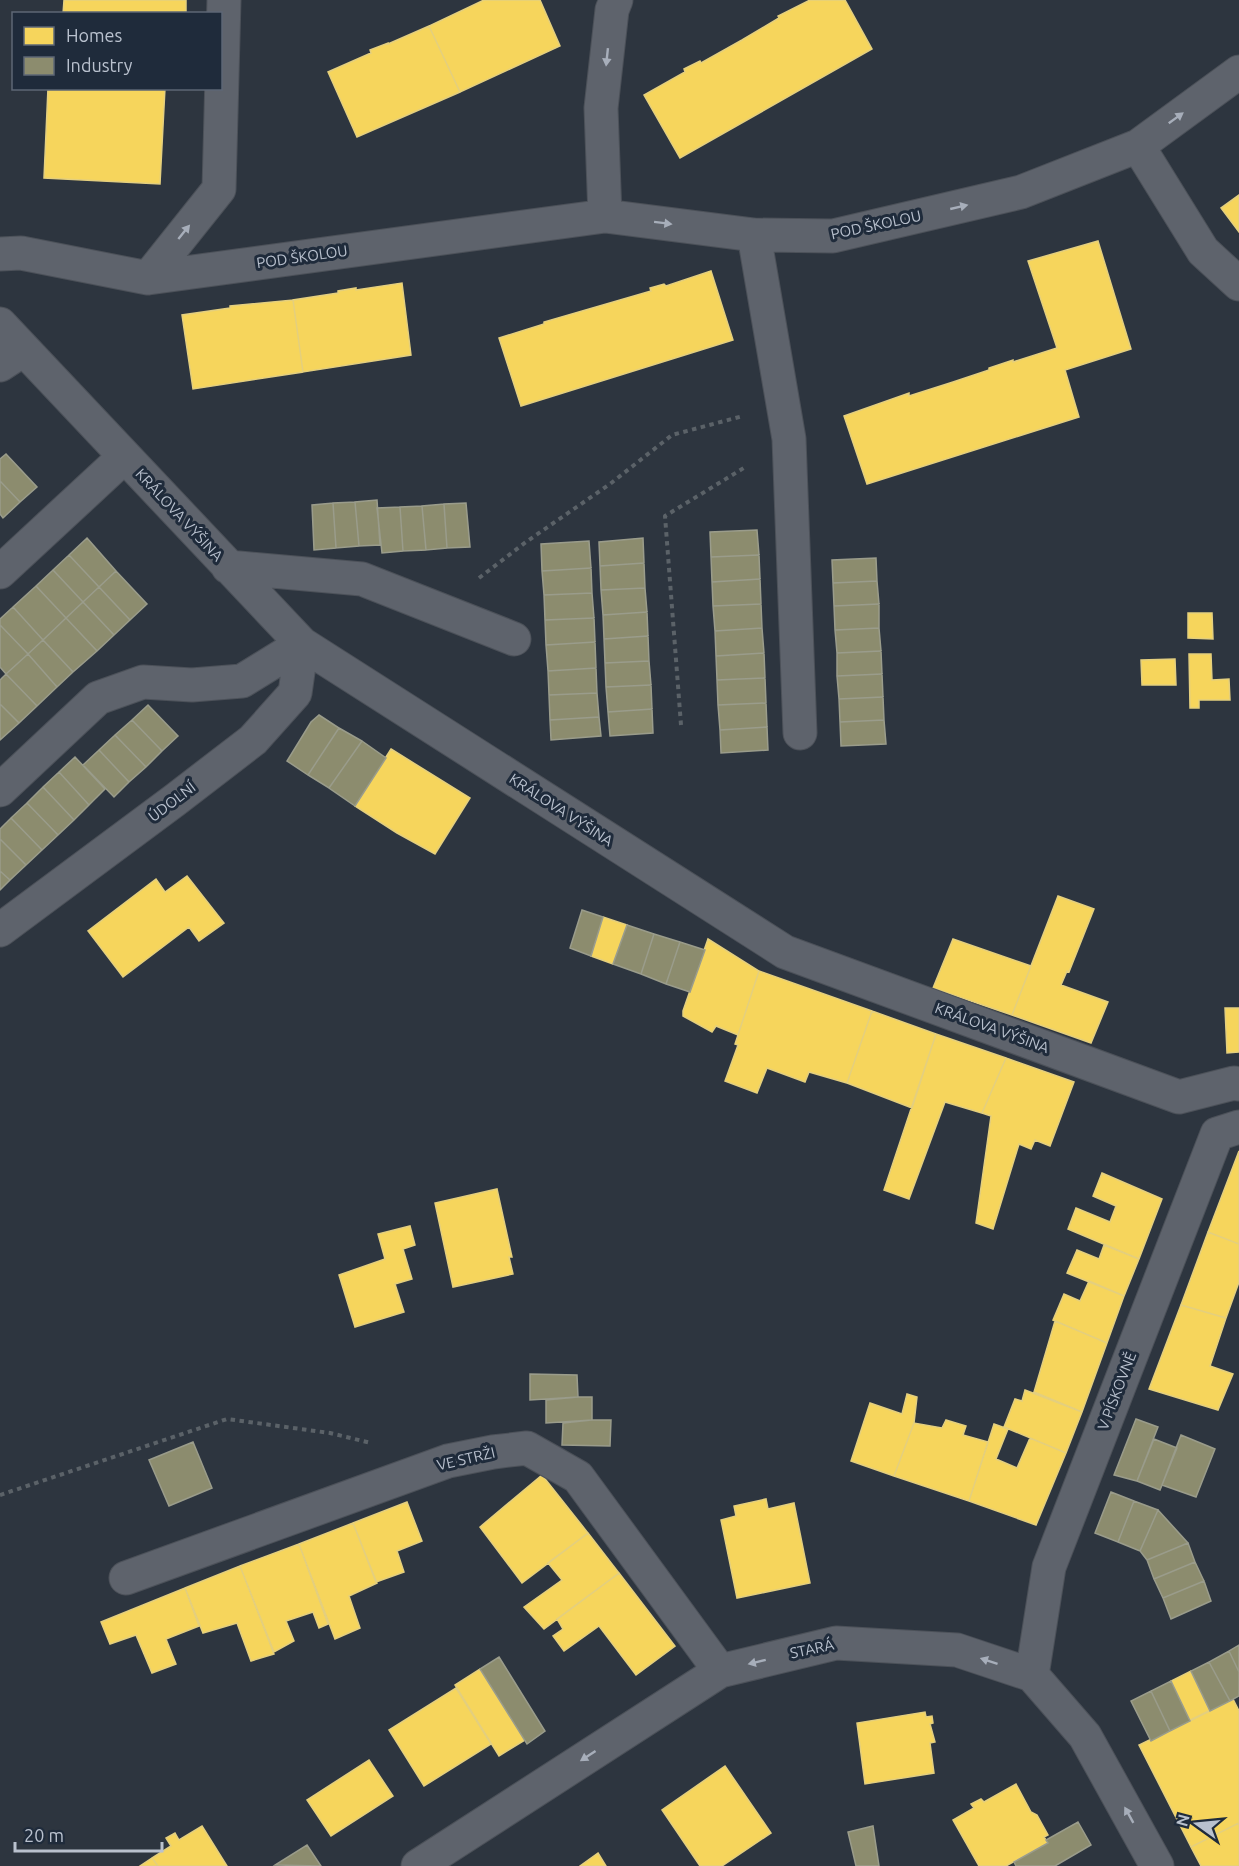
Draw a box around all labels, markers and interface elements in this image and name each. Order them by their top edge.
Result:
legend [12,12,222,90]
text: Homes [66,25,123,45]
one-way arrow [602,48,611,67]
text: Industry [66,55,133,75]
one-way arrow [1169,112,1184,124]
one-way arrow [950,201,968,211]
street label: POD ŠKOLOU [829,207,923,242]
one-way arrow [654,219,673,228]
one-way arrow [178,225,190,240]
street label: POD ŠKOLOU [255,242,349,271]
street label: KRÁLOVA VÝŠINA [132,465,227,565]
street label: KRÁLOVA VÝŠINA [506,770,616,850]
street label: ÚDOLNÍ [145,778,199,825]
street label: KRÁLOVA VÝŠINA [933,999,1052,1056]
street label: V PÍSKOVNĚ [1094,1349,1139,1432]
street label: VE STRŽI [435,1444,497,1473]
street label: STARÁ [788,1636,836,1661]
one-way arrow [980,1656,998,1665]
one-way arrow [747,1658,766,1668]
one-way arrow [580,1751,596,1762]
north arrow [1167,1794,1227,1854]
one-way arrow [1124,1806,1134,1823]
text: N [1172,1812,1193,1828]
scale bar [15,1815,162,1853]
text: 20 m [24,1825,64,1845]

